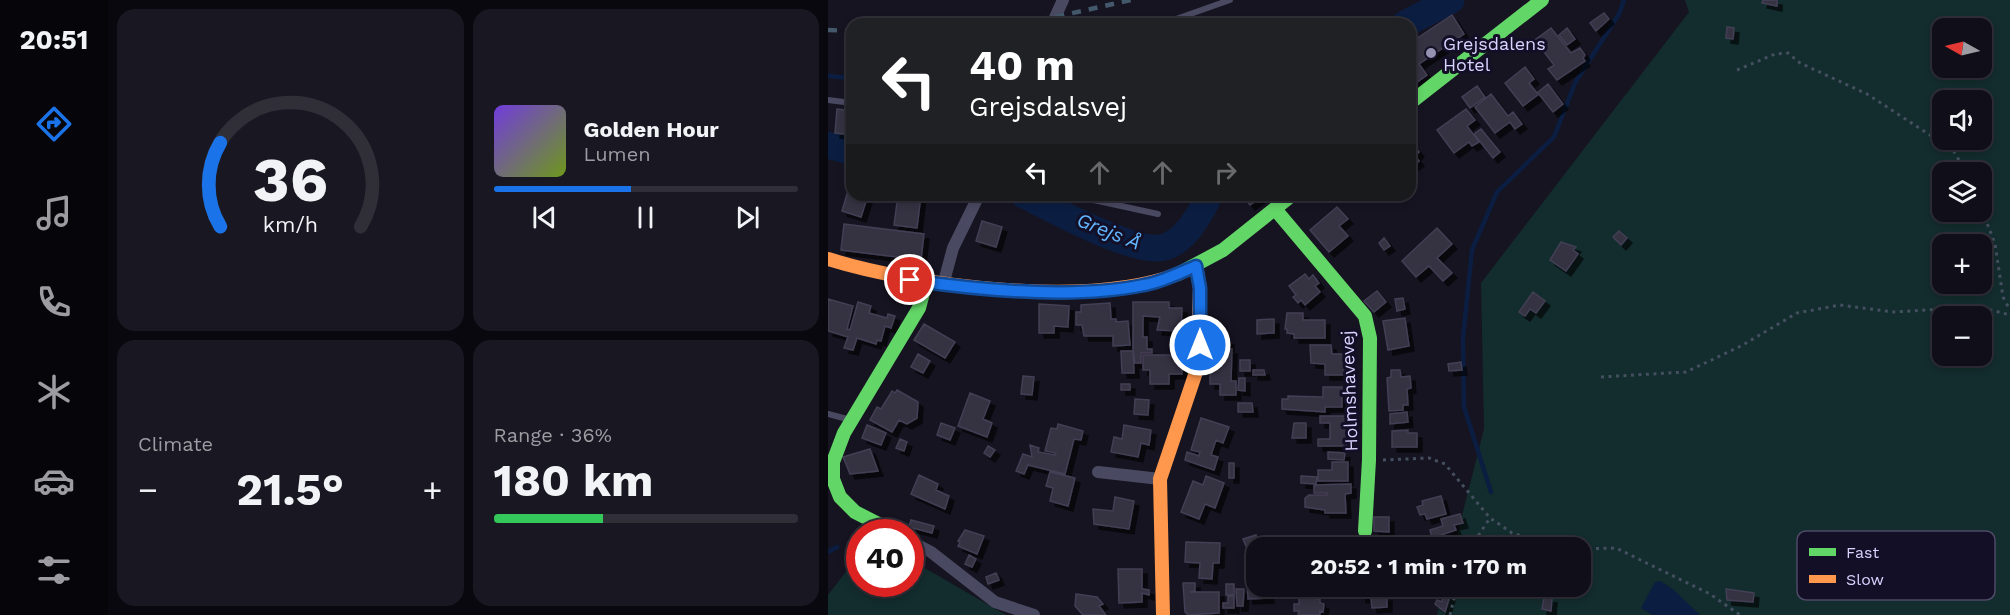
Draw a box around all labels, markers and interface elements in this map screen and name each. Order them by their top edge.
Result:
north arrow [1932,18,1992,78]
map controls [1932,18,1992,366]
text: 20:51 [19,24,89,56]
place label: Grejsdalens Hotel [1443,33,1546,75]
text: 40 m [969,41,1075,90]
icon: left [870,42,948,120]
marker: Grejsdalens Hotel [1424,46,1438,60]
button: sound [1932,90,1992,150]
text: Grejsdalsvej [969,91,1127,123]
icon: directions [33,103,75,145]
text: Golden Hour [584,117,719,142]
text: Lumen [584,142,651,166]
text: 36 [253,143,328,216]
icon: left [1020,156,1053,189]
icon: ahead [1083,156,1116,189]
icon: ahead [1146,156,1179,189]
icon: right [1209,156,1242,189]
button: layers [1932,162,1992,222]
icon: music [33,192,75,234]
icon: previous [528,201,561,234]
icon: pause [629,201,662,234]
icon: next [731,201,764,234]
water label: Grejs Å [1073,207,1145,255]
text: km/h [263,212,318,237]
button: + [1932,234,1992,294]
pin [884,254,935,305]
icon: arrive [893,263,926,296]
icon: phone [33,281,75,323]
button: − [1932,306,1992,366]
position arrow [1168,313,1232,377]
street label: Holmshavevej [1336,330,1362,452]
icon: climate [33,371,75,413]
text: Range · 36% [494,423,612,447]
text: Climate [138,432,213,456]
text: 180 km [494,454,653,507]
icon: car [33,460,75,502]
text: 21.5° [236,463,344,516]
text: − [138,470,158,509]
text: + [423,470,443,509]
speed limit sign: 40 [846,519,924,597]
legend [1797,531,1995,600]
text: Fast [1846,543,1879,562]
icon: filters [33,549,75,591]
text: 20:52 · 1 min · 170 m [1310,554,1527,579]
text: Slow [1846,570,1884,589]

